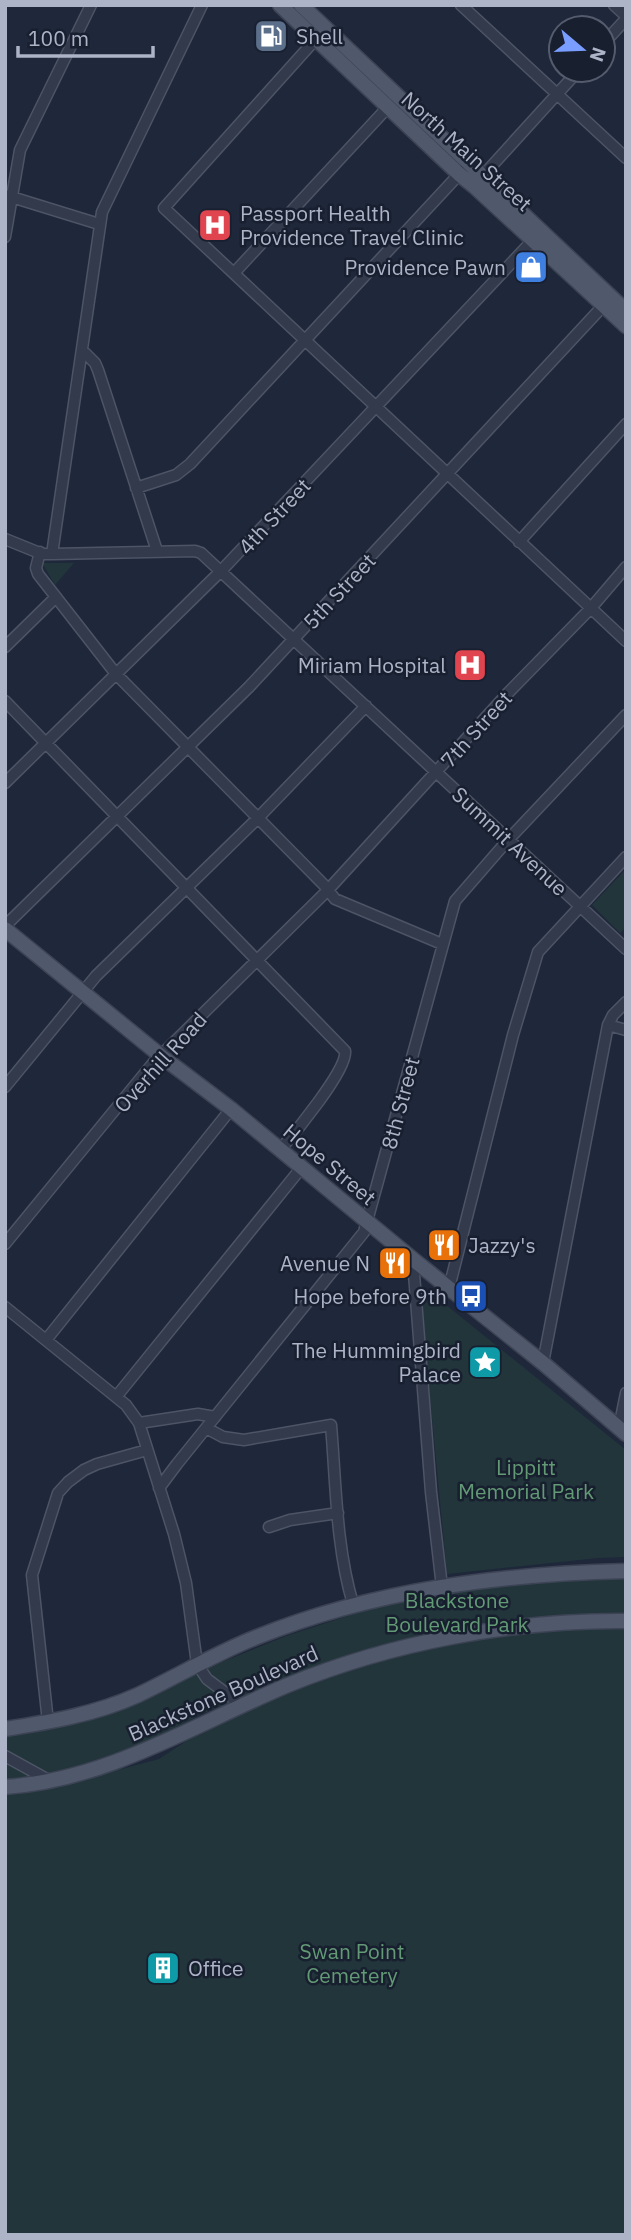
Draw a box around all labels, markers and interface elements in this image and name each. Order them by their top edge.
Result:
scale bar [18,14,152,58]
north arrow [547,14,617,84]
fuel station icon: Shell [252,17,290,55]
place label: Shell [296,22,343,50]
text: 100 m [28,24,89,52]
text: N [584,44,612,65]
street label: North Main Street [396,85,538,217]
place label: Passport Health Providence Travel Clinic [240,199,464,251]
hospital icon: Passport Health Providence Travel Clinic [196,206,234,244]
shop icon: Providence Pawn [512,248,550,286]
place label: Providence Pawn [344,253,506,281]
street label: 4th Street [232,472,316,560]
street label: 5th Street [297,547,381,635]
hospital icon: Miriam Hospital [451,646,489,684]
place label: Miriam Hospital [298,651,446,679]
street label: 7th Street [434,685,518,773]
street label: Summit Avenue [446,780,574,902]
street label: Overhill Road [107,1006,213,1118]
street label: 8th Street [374,1054,426,1152]
street label: Hope Street [278,1117,382,1211]
restaurant icon: Jazzy's [425,1226,463,1264]
place label: Jazzy's [468,1231,536,1259]
restaurant icon: Avenue N [376,1244,414,1282]
place label: Avenue N [280,1249,370,1277]
bus stop icon: Hope before 9th [452,1277,490,1315]
place label: Hope before 9th [294,1282,447,1310]
place label: The Hummingbird Palace [292,1336,461,1388]
place icon: The Hummingbird Palace [466,1343,504,1381]
park label: Lippitt Memorial Park [458,1453,594,1505]
park label: Blackstone Boulevard Park [385,1586,529,1638]
street label: Blackstone Boulevard [124,1638,322,1748]
park label: Swan Point Cemetery [300,1937,404,1989]
building icon: Office [144,1949,182,1987]
place label: Office [188,1954,244,1982]

